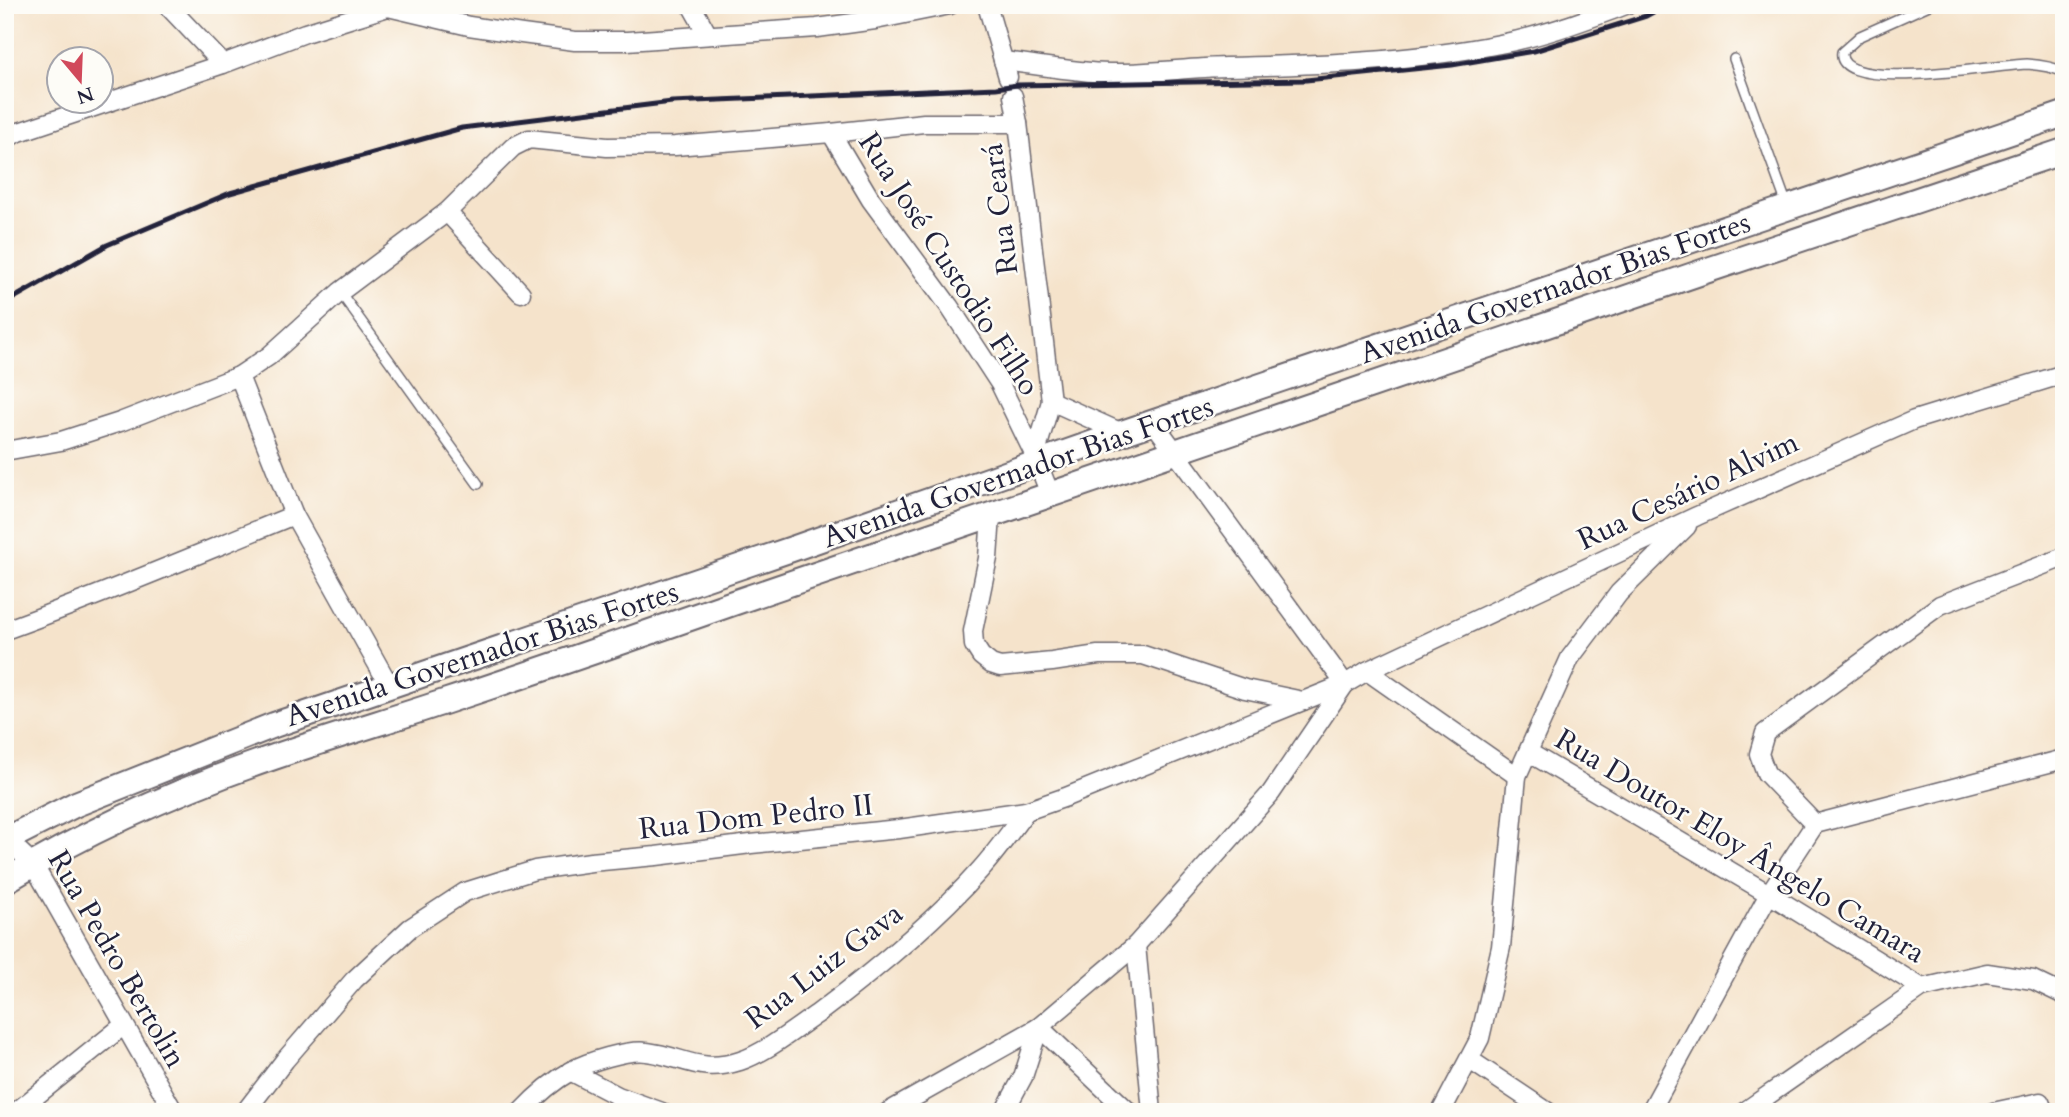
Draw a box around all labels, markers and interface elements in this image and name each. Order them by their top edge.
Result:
north arrow [46,46,116,116]
text: N [73,80,97,110]
street label: Rua José Custodio Filho [848,125,1050,403]
street label: Rua Ceará [972,141,1028,277]
street label: Avenida Governador Bias Fortes [1354,202,1756,374]
street label: Avenida Governador Bias Fortes [817,386,1219,558]
street label: Rua Cesário Alvim [1571,422,1806,560]
street label: Avenida Governador Bias Fortes [280,571,684,737]
street label: Rua Doutor Eloy Ângelo Camara [1547,719,1933,973]
street label: Rua Dom Pedro II [637,784,875,850]
street label: Rua Pedro Bertolin [38,843,196,1075]
street label: Rua Luiz Gava [737,893,911,1039]

